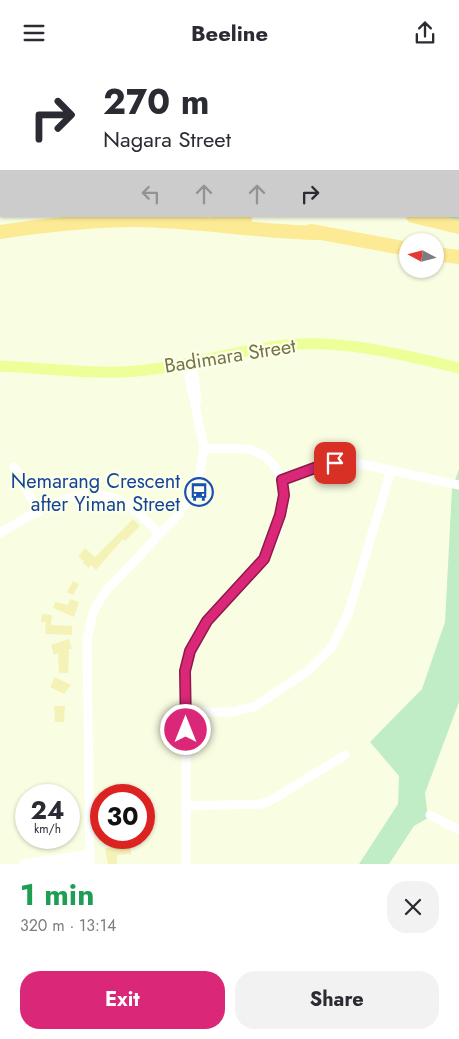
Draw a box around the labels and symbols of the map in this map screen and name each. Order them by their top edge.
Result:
north arrow [399,233,444,277]
street label: Badimara Street [162,331,298,381]
pin [314,442,356,484]
place label: Nemarang Crescent after Yiman Street [11,467,180,519]
bus stop icon: Nemarang Crescent after Yiman Street [184,477,214,507]
position arrow [159,703,211,755]
speed limit sign: 30 [90,784,155,849]

